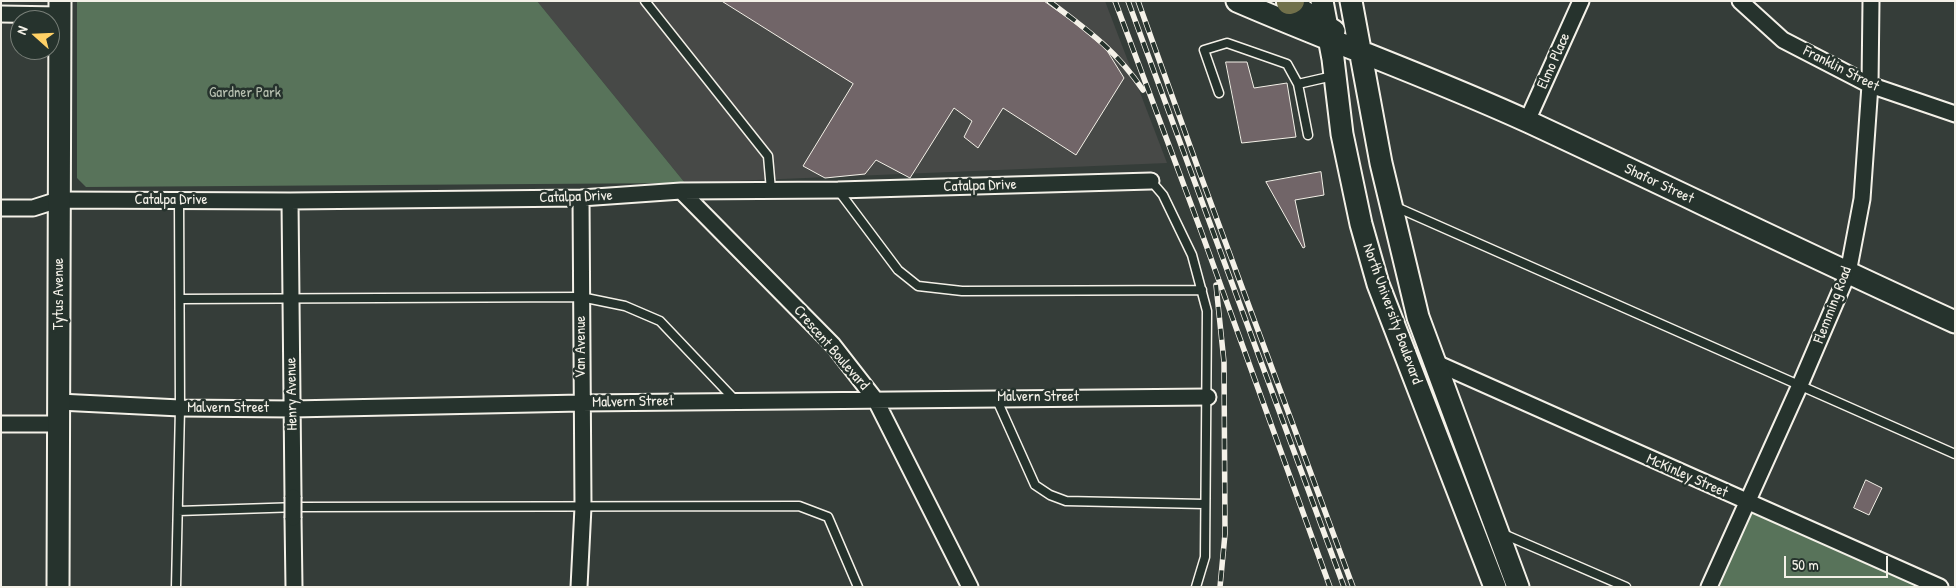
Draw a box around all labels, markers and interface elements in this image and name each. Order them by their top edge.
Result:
north arrow [10,10,60,60]
text: N [11,23,32,37]
street label: Elmo Place [1534,30,1574,92]
street label: Franklin Street [1800,42,1882,96]
park label: Gardner Park [209,84,281,102]
street label: Shafor Street [1621,160,1697,208]
street label: Catalpa Drive [943,176,1017,196]
street label: Catalpa Drive [539,187,613,207]
street label: Catalpa Drive [134,191,208,209]
street label: North University Boulevard [1358,241,1426,387]
street label: Tytus Avenue [50,258,68,330]
street label: Flemming Road [1810,264,1856,346]
street label: Crescent Boulevard [789,302,873,394]
street label: Van Avenue [572,316,590,378]
street label: Henry Avenue [282,357,302,431]
street label: Malvern Street [997,388,1079,406]
street label: Malvern Street [592,392,674,412]
street label: Malvern Street [187,399,269,417]
street label: McKinley Street [1643,450,1731,502]
scale bar [1786,546,1890,578]
text: 50 m [1792,554,1819,575]

